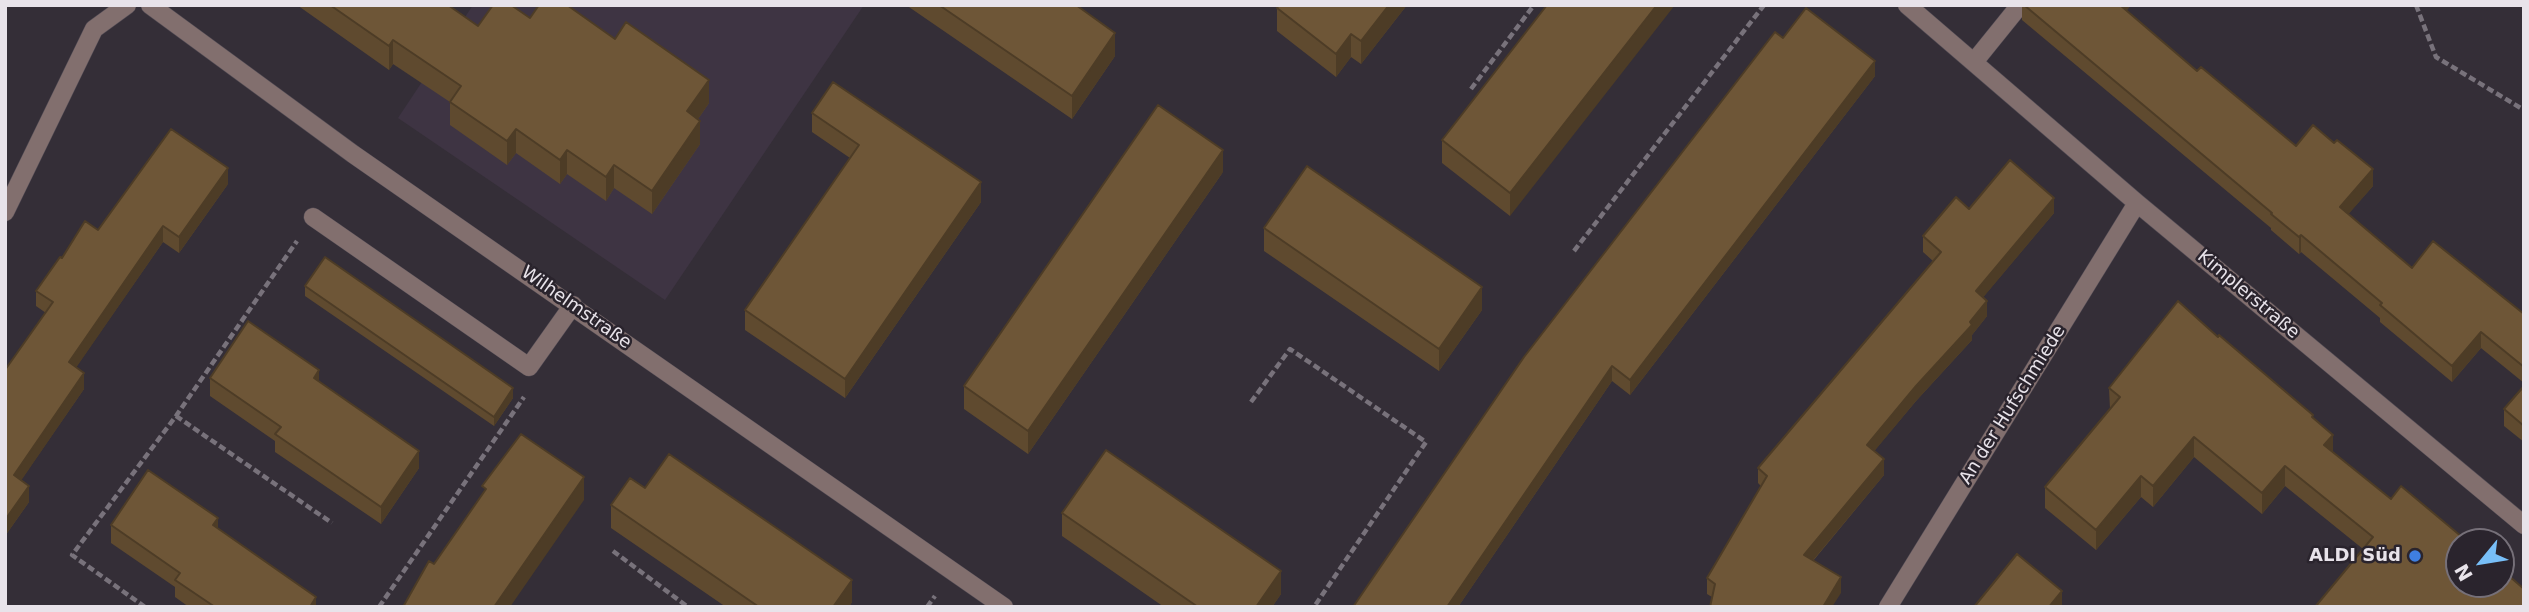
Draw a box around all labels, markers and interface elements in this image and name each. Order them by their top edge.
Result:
street label: Kimplerstraße [2193,246,2303,344]
street label: Wilhelmstraße [517,262,635,354]
street label: An der Hufschmiede [1955,322,2071,488]
north arrow [2445,528,2515,598]
place label: ALDI Süd [2309,545,2401,567]
marker: ALDI Süd [2407,548,2423,564]
text: N [2450,560,2477,585]

